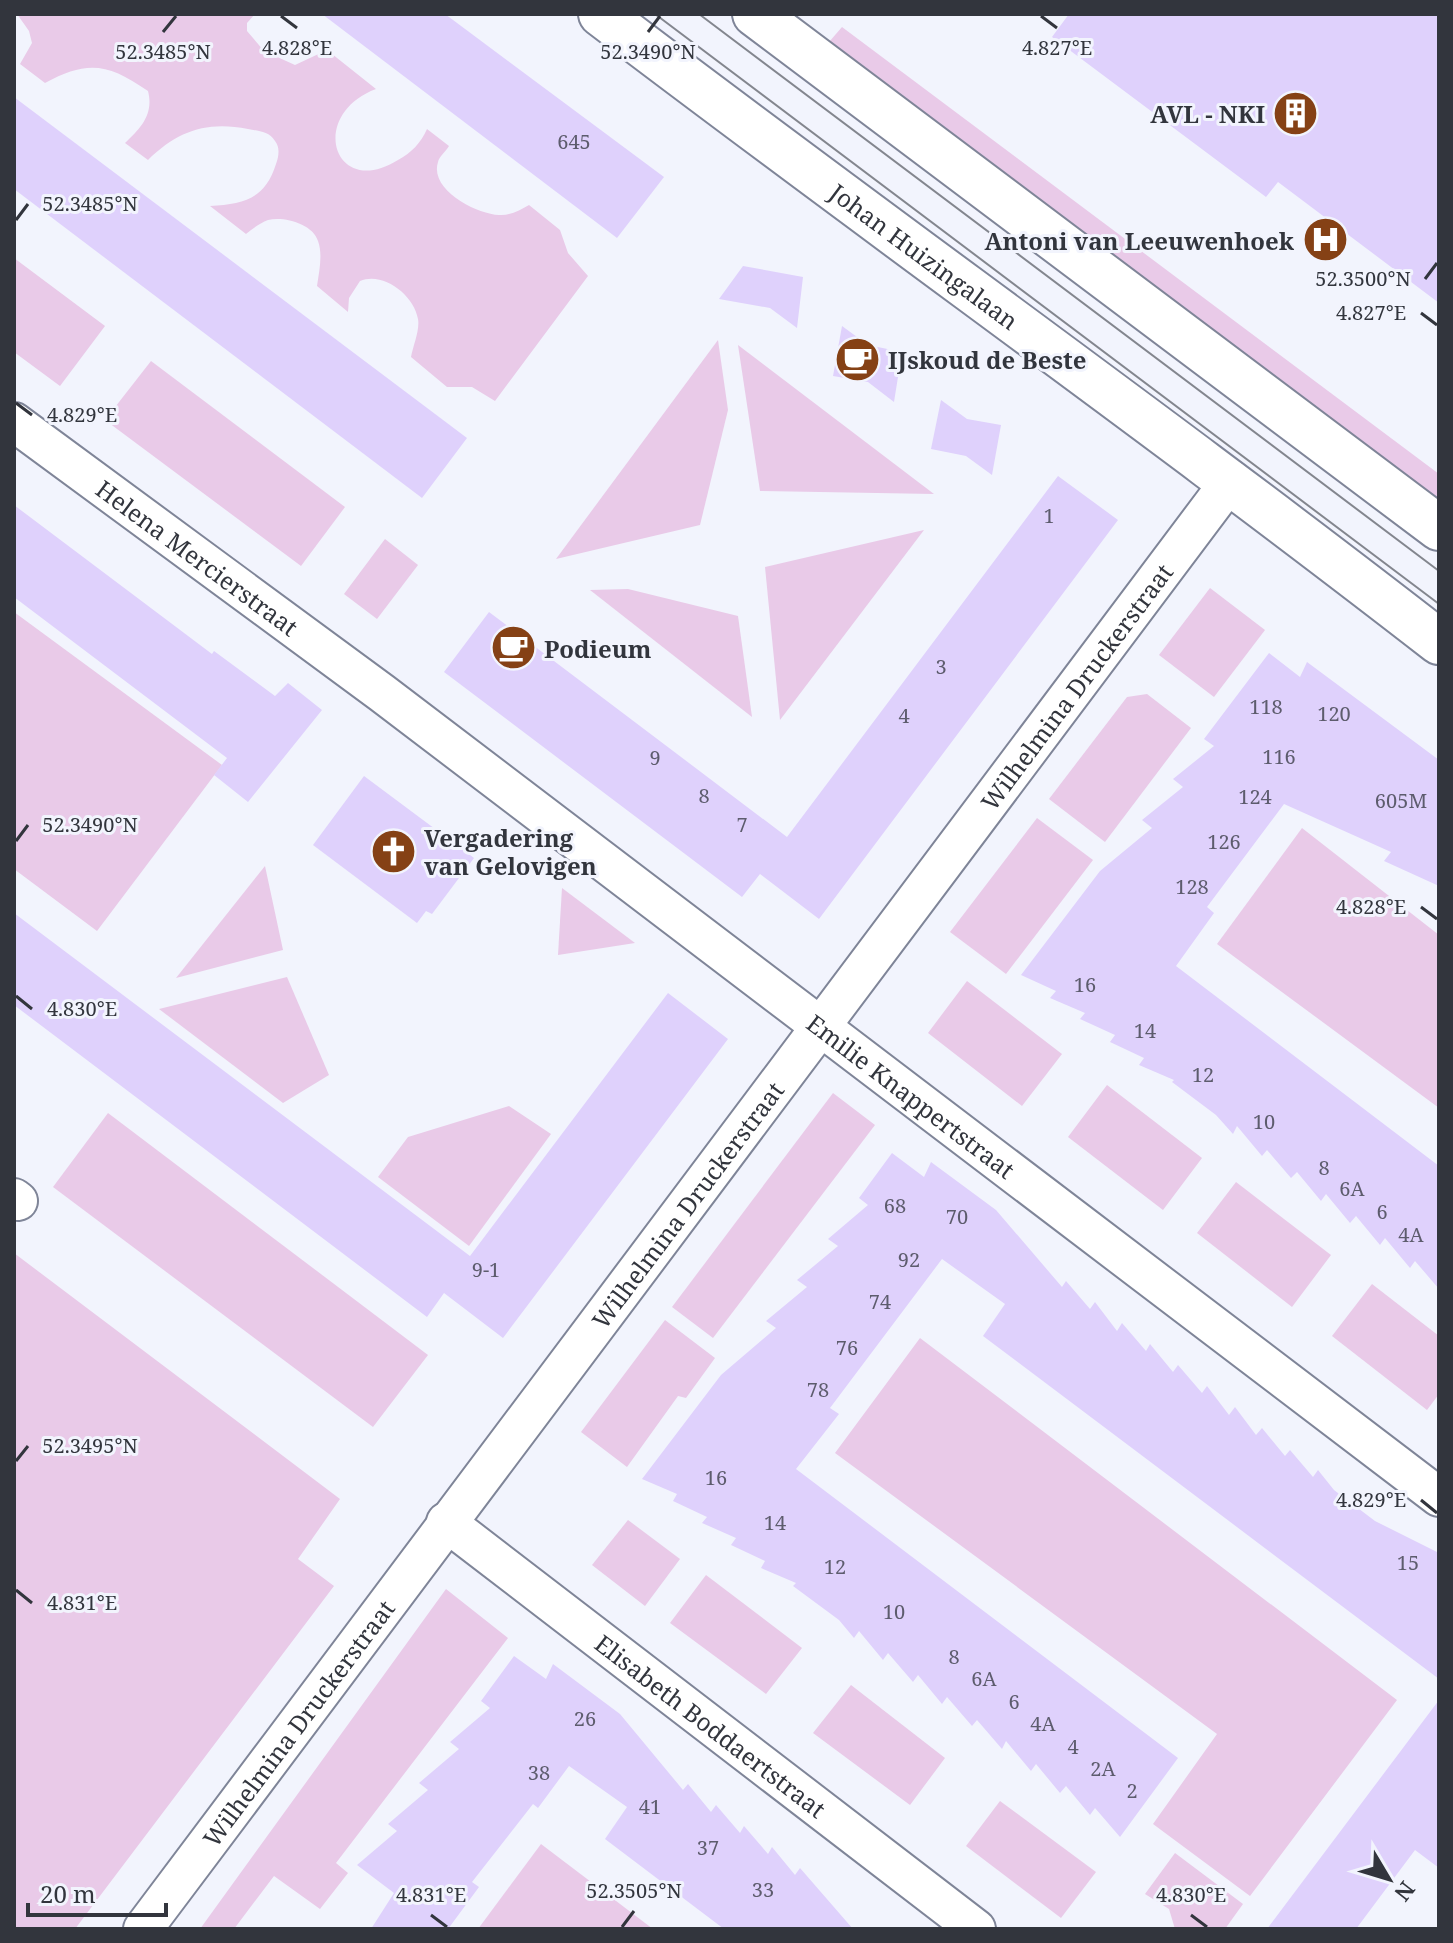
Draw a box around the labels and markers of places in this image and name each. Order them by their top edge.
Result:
building icon: AVL - NKI [1272,89,1320,137]
place label: AVL - NKI [1150,97,1265,130]
hospital icon: Antoni van Leeuwenhoek [1301,216,1349,264]
place label: Antoni van Leeuwenhoek [984,224,1295,257]
cafe icon: IJskoud de Beste [833,335,881,383]
place label: IJskoud de Beste [888,343,1086,376]
cafe icon: Podieum [489,624,537,672]
place label: Podieum [544,632,652,665]
place label: Vergadering van Gelovigen [424,821,597,882]
church icon: Vergadering van Gelovigen [369,827,417,875]

